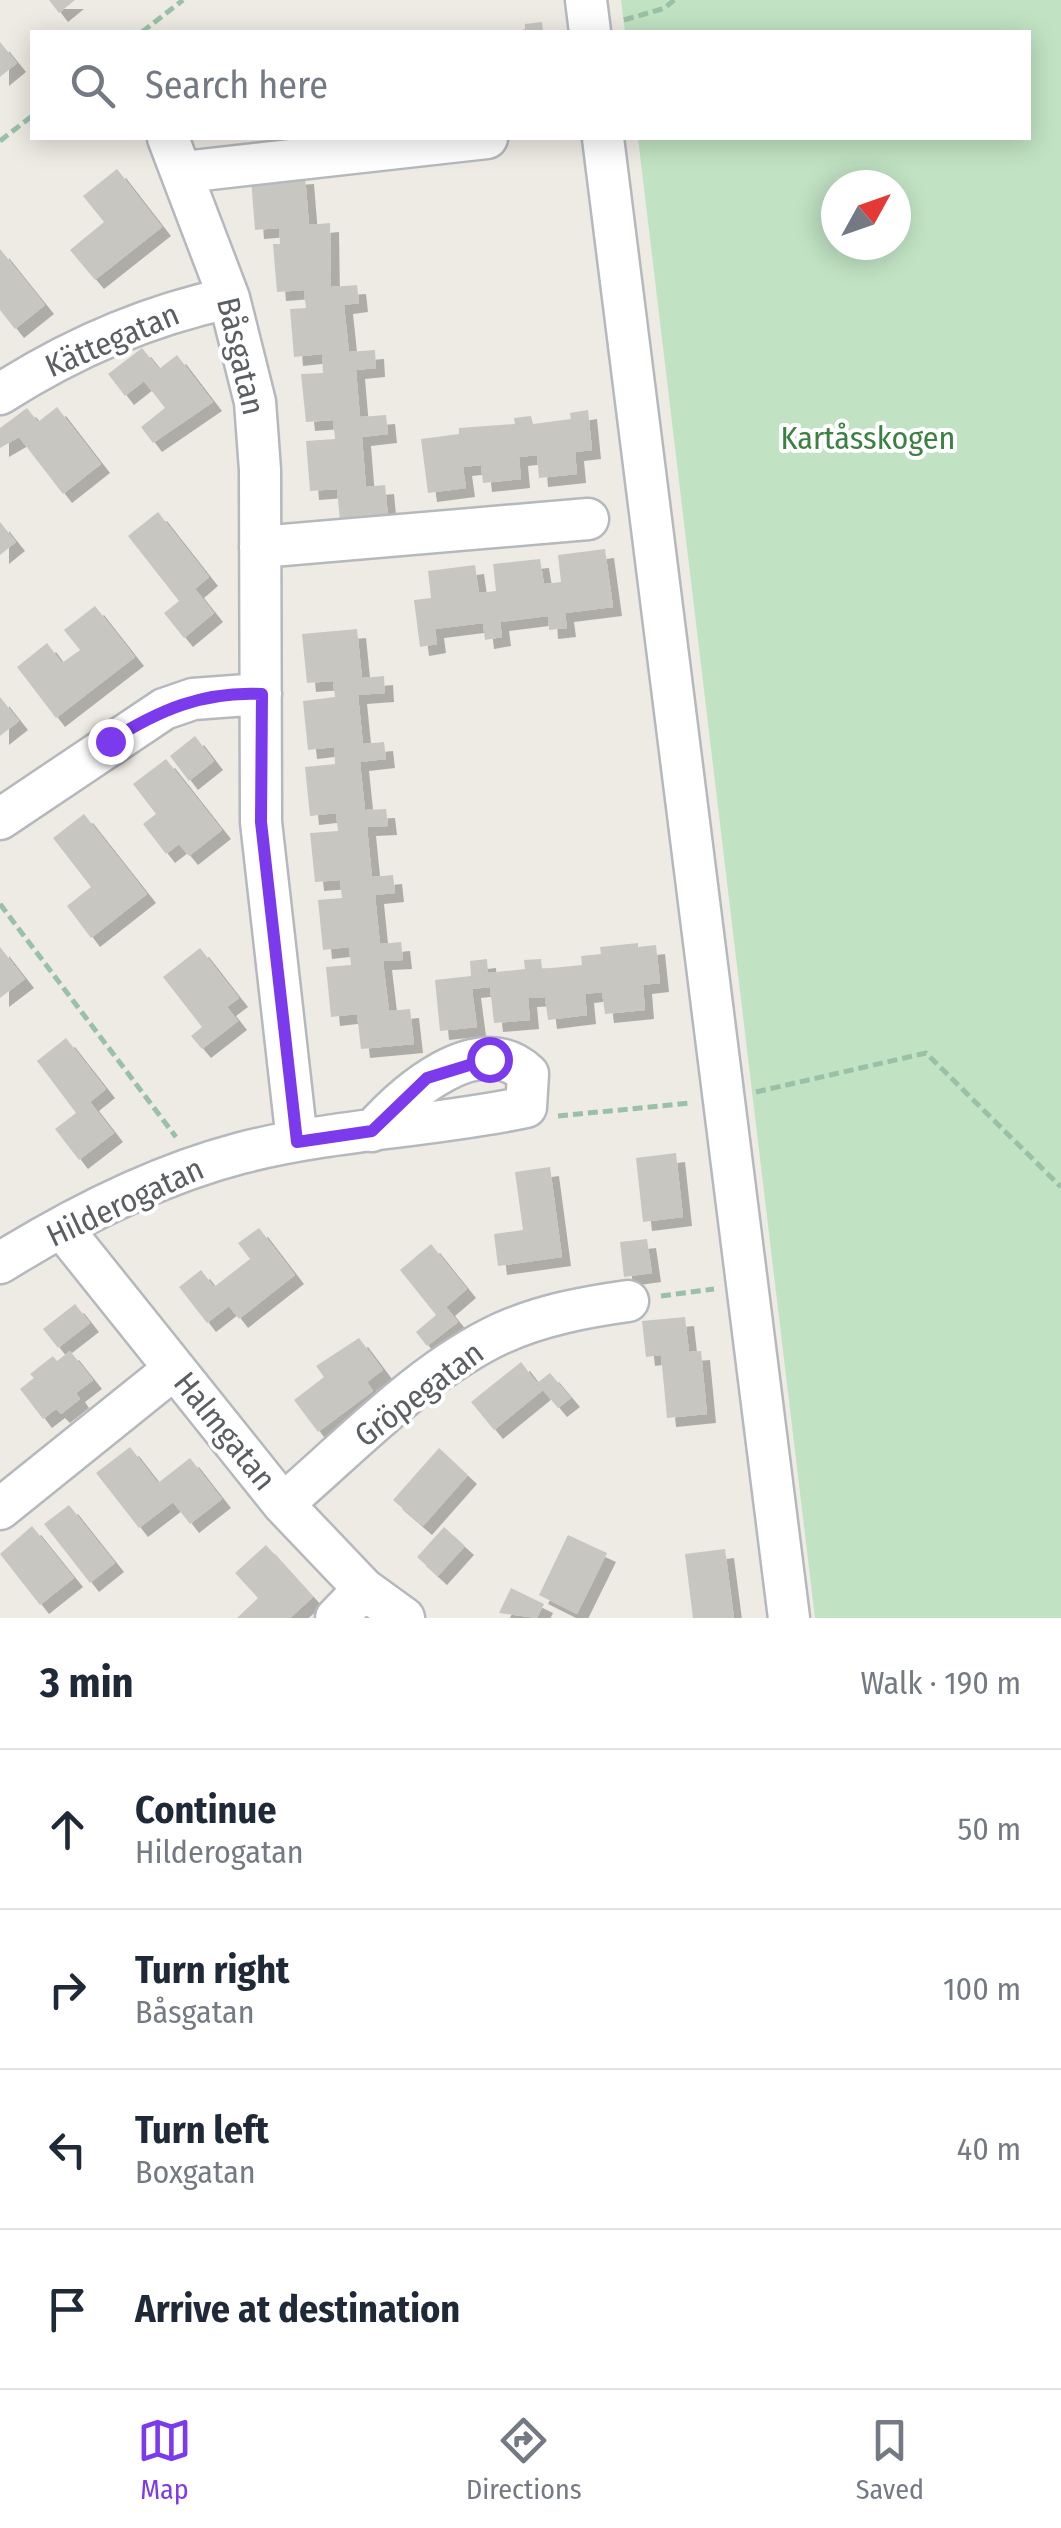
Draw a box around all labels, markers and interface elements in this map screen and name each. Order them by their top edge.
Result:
search box [30,30,1031,140]
icon: search [65,58,120,113]
text: Search here [145,62,328,108]
north arrow [821,170,911,260]
street label: Båsgatan [209,293,273,419]
street label: Kättegatan [39,295,185,385]
park label: Kartåsskogen [781,419,955,457]
route end [88,719,134,765]
route start [467,1037,513,1083]
street label: Hilderogatan [41,1149,209,1255]
street label: Gröpegatan [347,1333,491,1455]
street label: Halmgatan [166,1364,284,1498]
text: 3 min [40,1658,134,1708]
text: Walk · 190 m [861,1664,1021,1702]
text: Continue [135,1787,276,1833]
icon: ahead [40,1802,95,1857]
text: 50 m [958,1810,1021,1848]
text: Hilderogatan [135,1833,304,1871]
text: Turn right [135,1947,289,1993]
icon: right [40,1962,95,2017]
text: 100 m [943,1970,1021,2008]
text: Båsgatan [135,1993,255,2031]
text: Turn left [135,2107,269,2153]
icon: left [40,2122,95,2177]
text: 40 m [957,2130,1021,2168]
text: Boxgatan [135,2153,256,2191]
icon: arrive [40,2282,95,2337]
text: Arrive at destination [135,2286,460,2332]
tab: Map [137,2413,192,2506]
tab: Directions [466,2413,582,2506]
tab: Saved [856,2413,924,2506]

